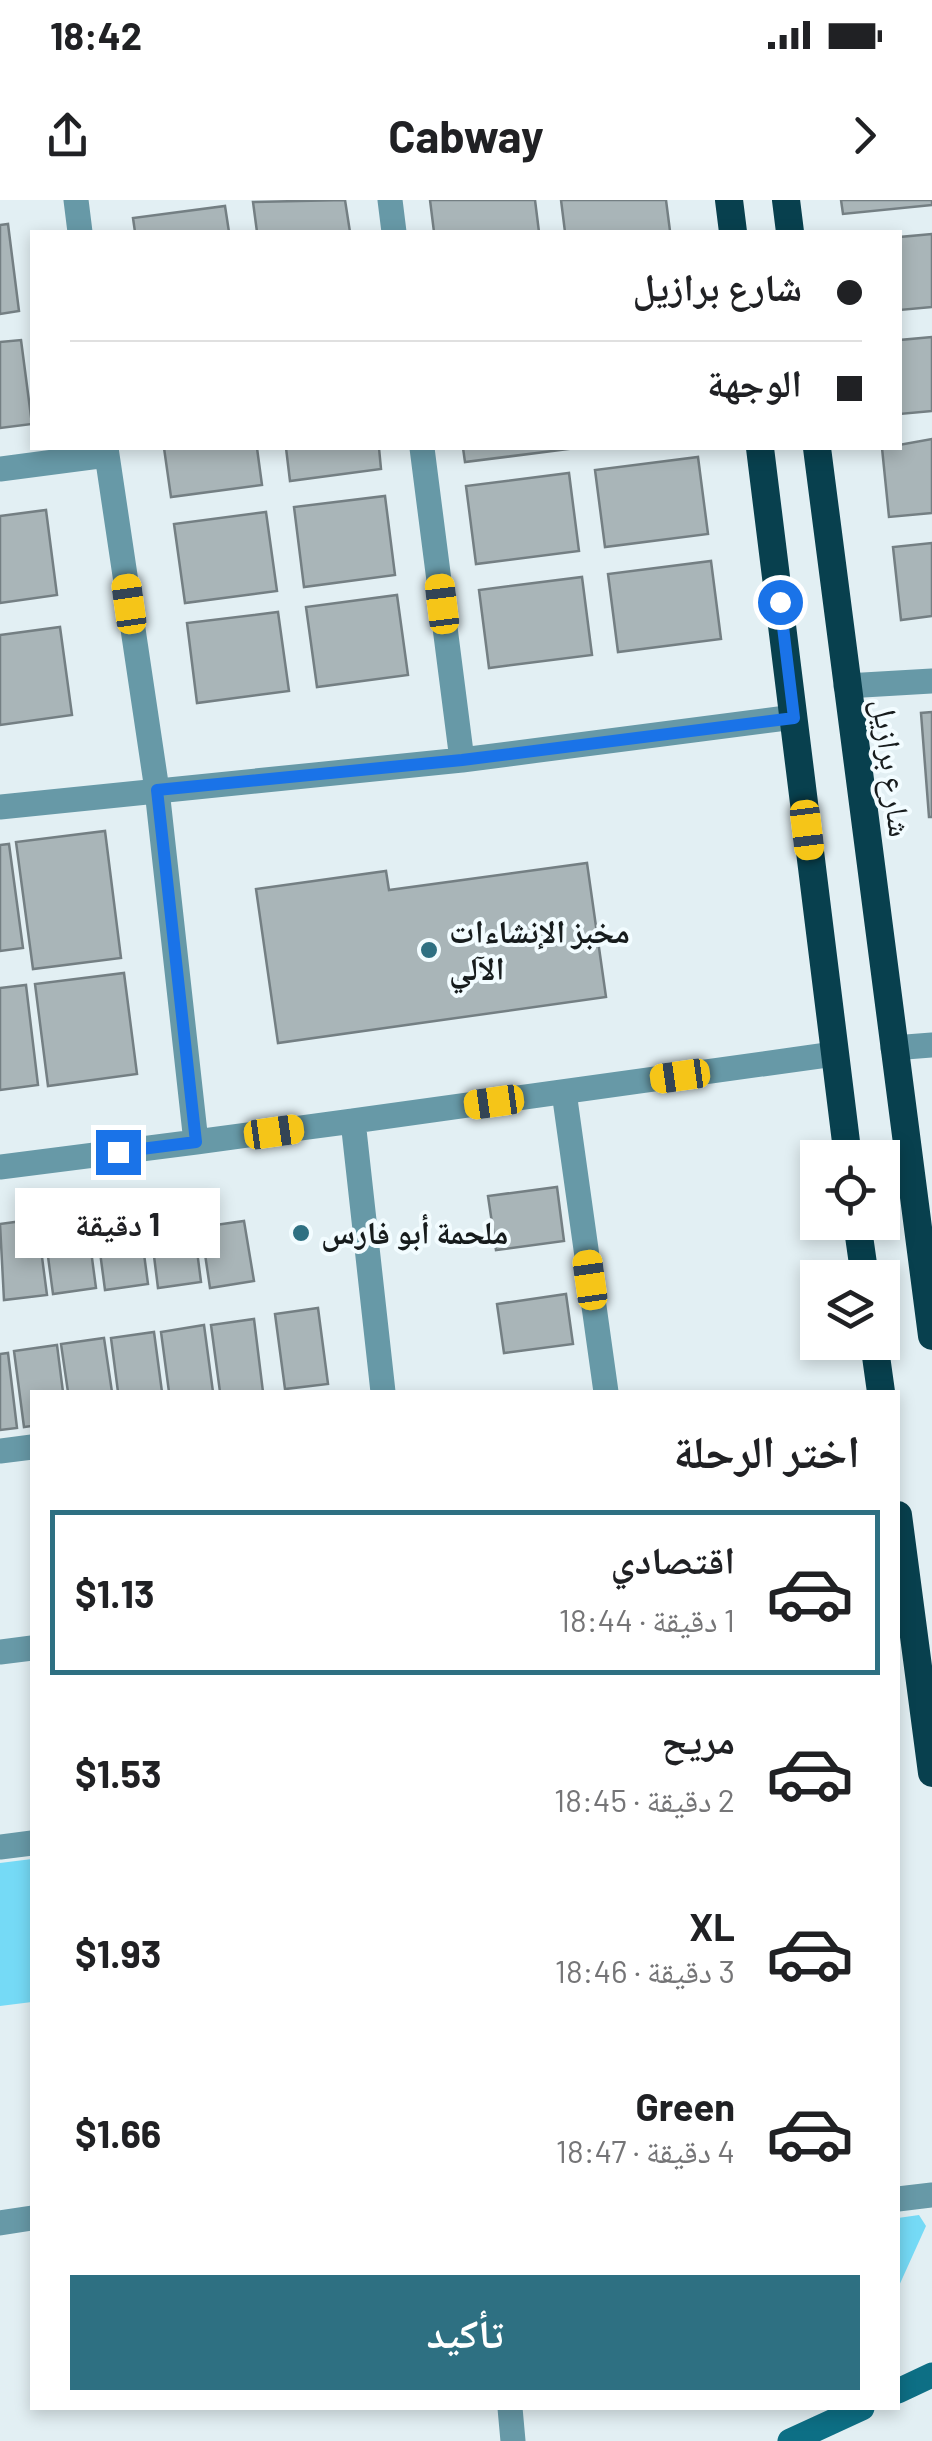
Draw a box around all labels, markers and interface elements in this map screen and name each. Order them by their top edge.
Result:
text: 18:42 [50,12,142,58]
icon: share [40,108,95,163]
text: Cabway [388,108,544,162]
icon: forward [837,108,892,163]
text: شارع برازيل [633,263,802,309]
text: الوجهة [707,359,802,405]
car [110,572,148,636]
car [423,572,461,636]
route start [758,580,803,625]
street label: شارع برازيل [864,697,921,839]
car [788,798,826,862]
place label: مخبز الإنشاءات الآلي [449,911,630,994]
marker: مخبز الإنشاءات الآلي [418,939,440,961]
car [648,1057,712,1095]
car [462,1083,526,1121]
car [242,1113,306,1151]
route end [96,1130,141,1175]
map controls [800,1140,900,1360]
button: locate [800,1140,900,1240]
callout: 1 دقيقة [16,1187,220,1257]
text: 1 دقيقة [75,1204,160,1242]
place label: ملحمة أبو فارس [321,1212,508,1252]
marker: ملحمة أبو فارس [290,1222,312,1244]
car [571,1248,609,1312]
button: layers [800,1260,900,1360]
text: اختر الرحلة [674,1423,860,1477]
text: اقتصادي [611,1536,735,1582]
icon: car [765,1548,855,1638]
text: $1.13 [75,1570,154,1616]
text: 1 دقيقة · 18:44 [559,1600,735,1638]
text: مريح [661,1716,735,1762]
icon: car [765,1728,855,1818]
text: $1.53 [75,1750,161,1796]
text: 2 دقيقة · 18:45 [554,1780,735,1818]
text: XL [689,1903,735,1949]
icon: car [765,1908,855,1998]
text: $1.93 [75,1930,161,1976]
text: 3 دقيقة · 18:46 [555,1951,735,1989]
text: Green [635,2083,735,2129]
icon: car [765,2088,855,2178]
text: $1.66 [75,2110,161,2156]
text: 4 دقيقة · 18:47 [556,2131,735,2169]
button: تأكيد [70,2275,860,2390]

